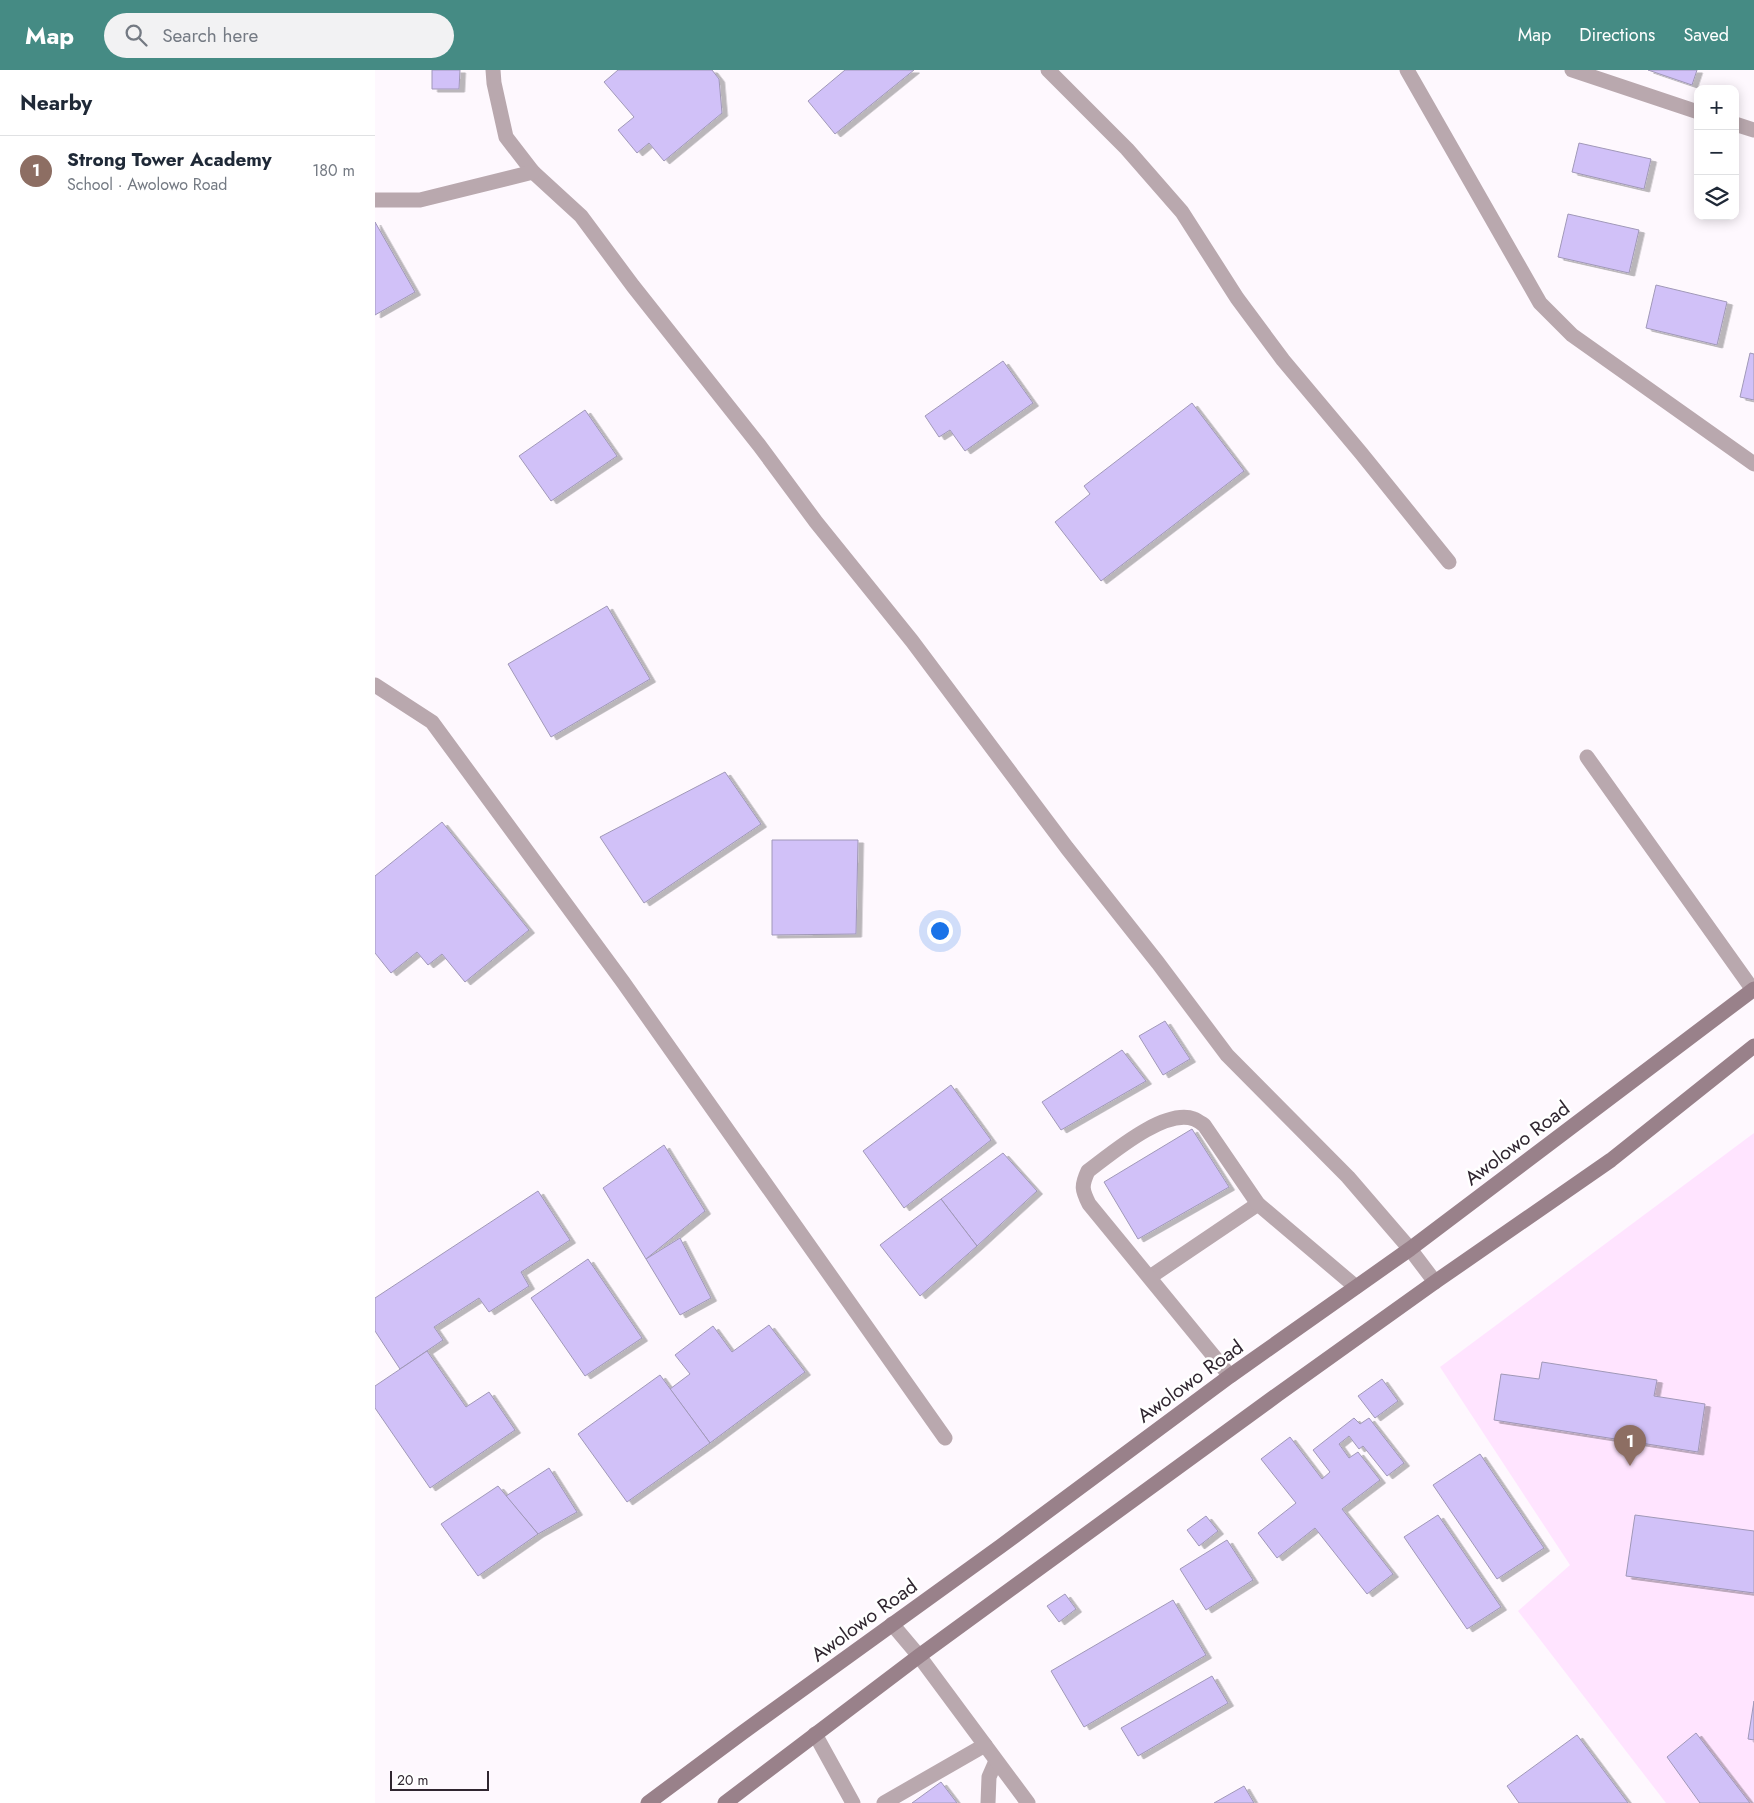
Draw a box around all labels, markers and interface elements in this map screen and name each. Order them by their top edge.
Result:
search box [104,13,454,58]
text: Map [25,18,74,53]
icon: search [122,21,150,49]
text: Search here [162,22,258,49]
text: Map [1518,22,1551,48]
text: Directions [1579,22,1655,48]
text: Saved [1683,22,1729,48]
map controls [1694,85,1739,220]
button: + [1694,85,1739,130]
text: Nearby [20,88,92,118]
button: − [1694,130,1739,175]
text: Strong Tower Academy [67,146,272,173]
text: 1 [32,159,40,182]
text: 180 m [312,159,355,182]
text: School · Awolowo Road [67,173,227,196]
button: layers [1694,175,1739,220]
your location [927,918,953,944]
street label: Awolowo Road [1459,1094,1576,1193]
street label: Awolowo Road [1131,1333,1249,1430]
pin: 1 [1614,1425,1646,1466]
street label: Awolowo Road [805,1572,923,1669]
scale bar [390,1768,489,1791]
text: 20 m [397,1770,429,1790]

